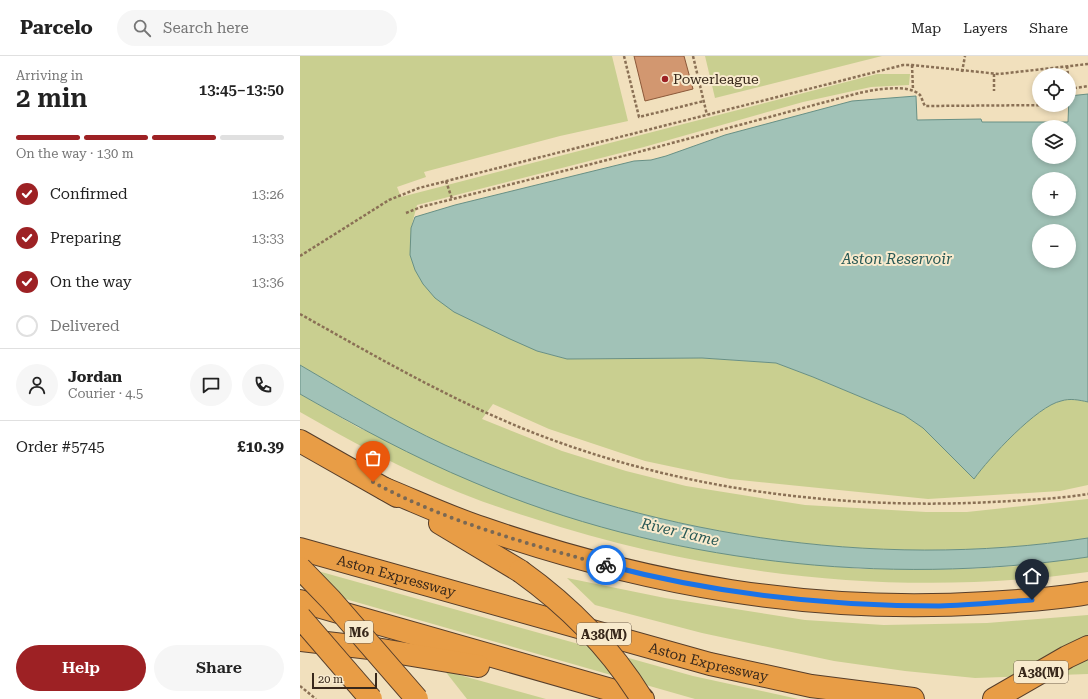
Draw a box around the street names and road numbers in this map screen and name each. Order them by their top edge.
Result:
street label: Aston Expressway [335,552,458,600]
road number: M6 [345,621,373,643]
road number: A38(M) [577,623,631,645]
street label: Aston Expressway [647,639,770,685]
road number: A38(M) [1014,661,1068,683]

